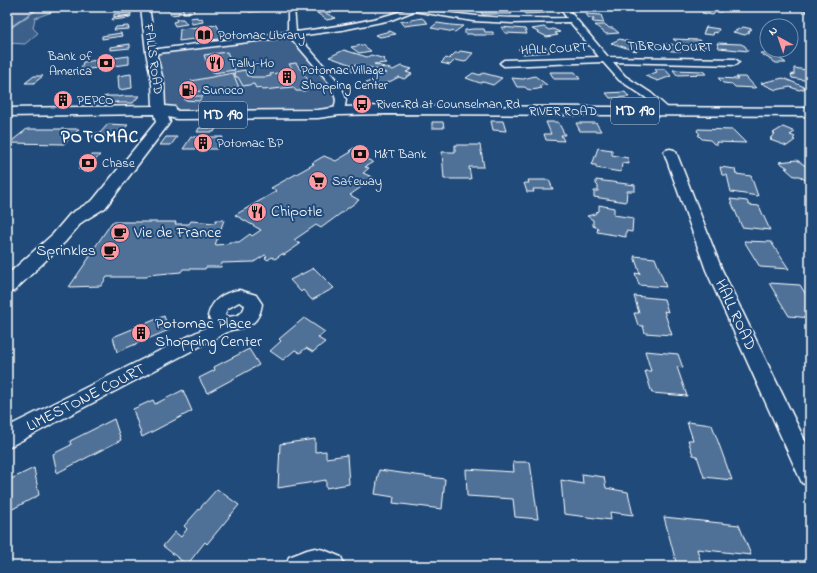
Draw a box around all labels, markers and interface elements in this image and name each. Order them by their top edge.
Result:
north arrow [759,18,799,58]
street label: FALLS ROAD [139,22,167,96]
text: N [765,23,781,40]
library icon: Potomac Library [193,24,215,46]
place label: Potomac Library [218,26,305,46]
street label: TIBRON COURT [627,37,713,57]
street label: HALL COURT [520,38,588,60]
place label: Bank of America [47,47,93,81]
bank icon: Bank of America [95,52,117,74]
restaurant icon: Tally-Ho [204,52,226,74]
place label: Tally-Ho [229,54,274,74]
place label: Potomac Village Shopping Center [301,61,389,96]
building icon: Potomac Village Shopping Center [276,66,298,88]
fuel station icon: Sunoco [177,79,199,101]
place label: Sunoco [202,81,244,100]
building icon: PEPCO [52,89,74,111]
place label: PEPCO [77,91,114,110]
bus stop icon: River Rd at Counselman Rd [351,93,373,115]
place label: River Rd at Counselman Rd [376,95,521,114]
road number: MD 190 [611,98,659,124]
road number: MD 190 [199,102,247,128]
street label: RIVER ROAD [529,102,597,121]
district label: POTOMAC [61,125,139,150]
building icon: Potomac BP [192,132,214,154]
place label: Potomac BP [217,134,284,153]
bank icon: M&T Bank [349,143,371,165]
place label: M&T Bank [374,145,427,164]
bank icon: Chase [77,152,99,174]
place label: Chase [102,154,135,173]
supermarket icon: Safeway [307,170,329,192]
place label: Safeway [332,172,382,192]
place label: Chipotle [271,200,323,224]
restaurant icon: Chipotle [246,201,268,223]
place label: Vie de France [133,221,222,245]
cafe icon: Vie de France [109,222,131,244]
place label: Sprinkles [36,239,96,263]
cafe icon: Sprinkles [99,240,121,262]
street label: HALL ROAD [708,275,762,355]
place label: Potomac Place Shopping Center [155,312,262,354]
building icon: Potomac Place Shopping Center [130,322,152,344]
street label: LIMESTONE COURT [22,358,150,438]

